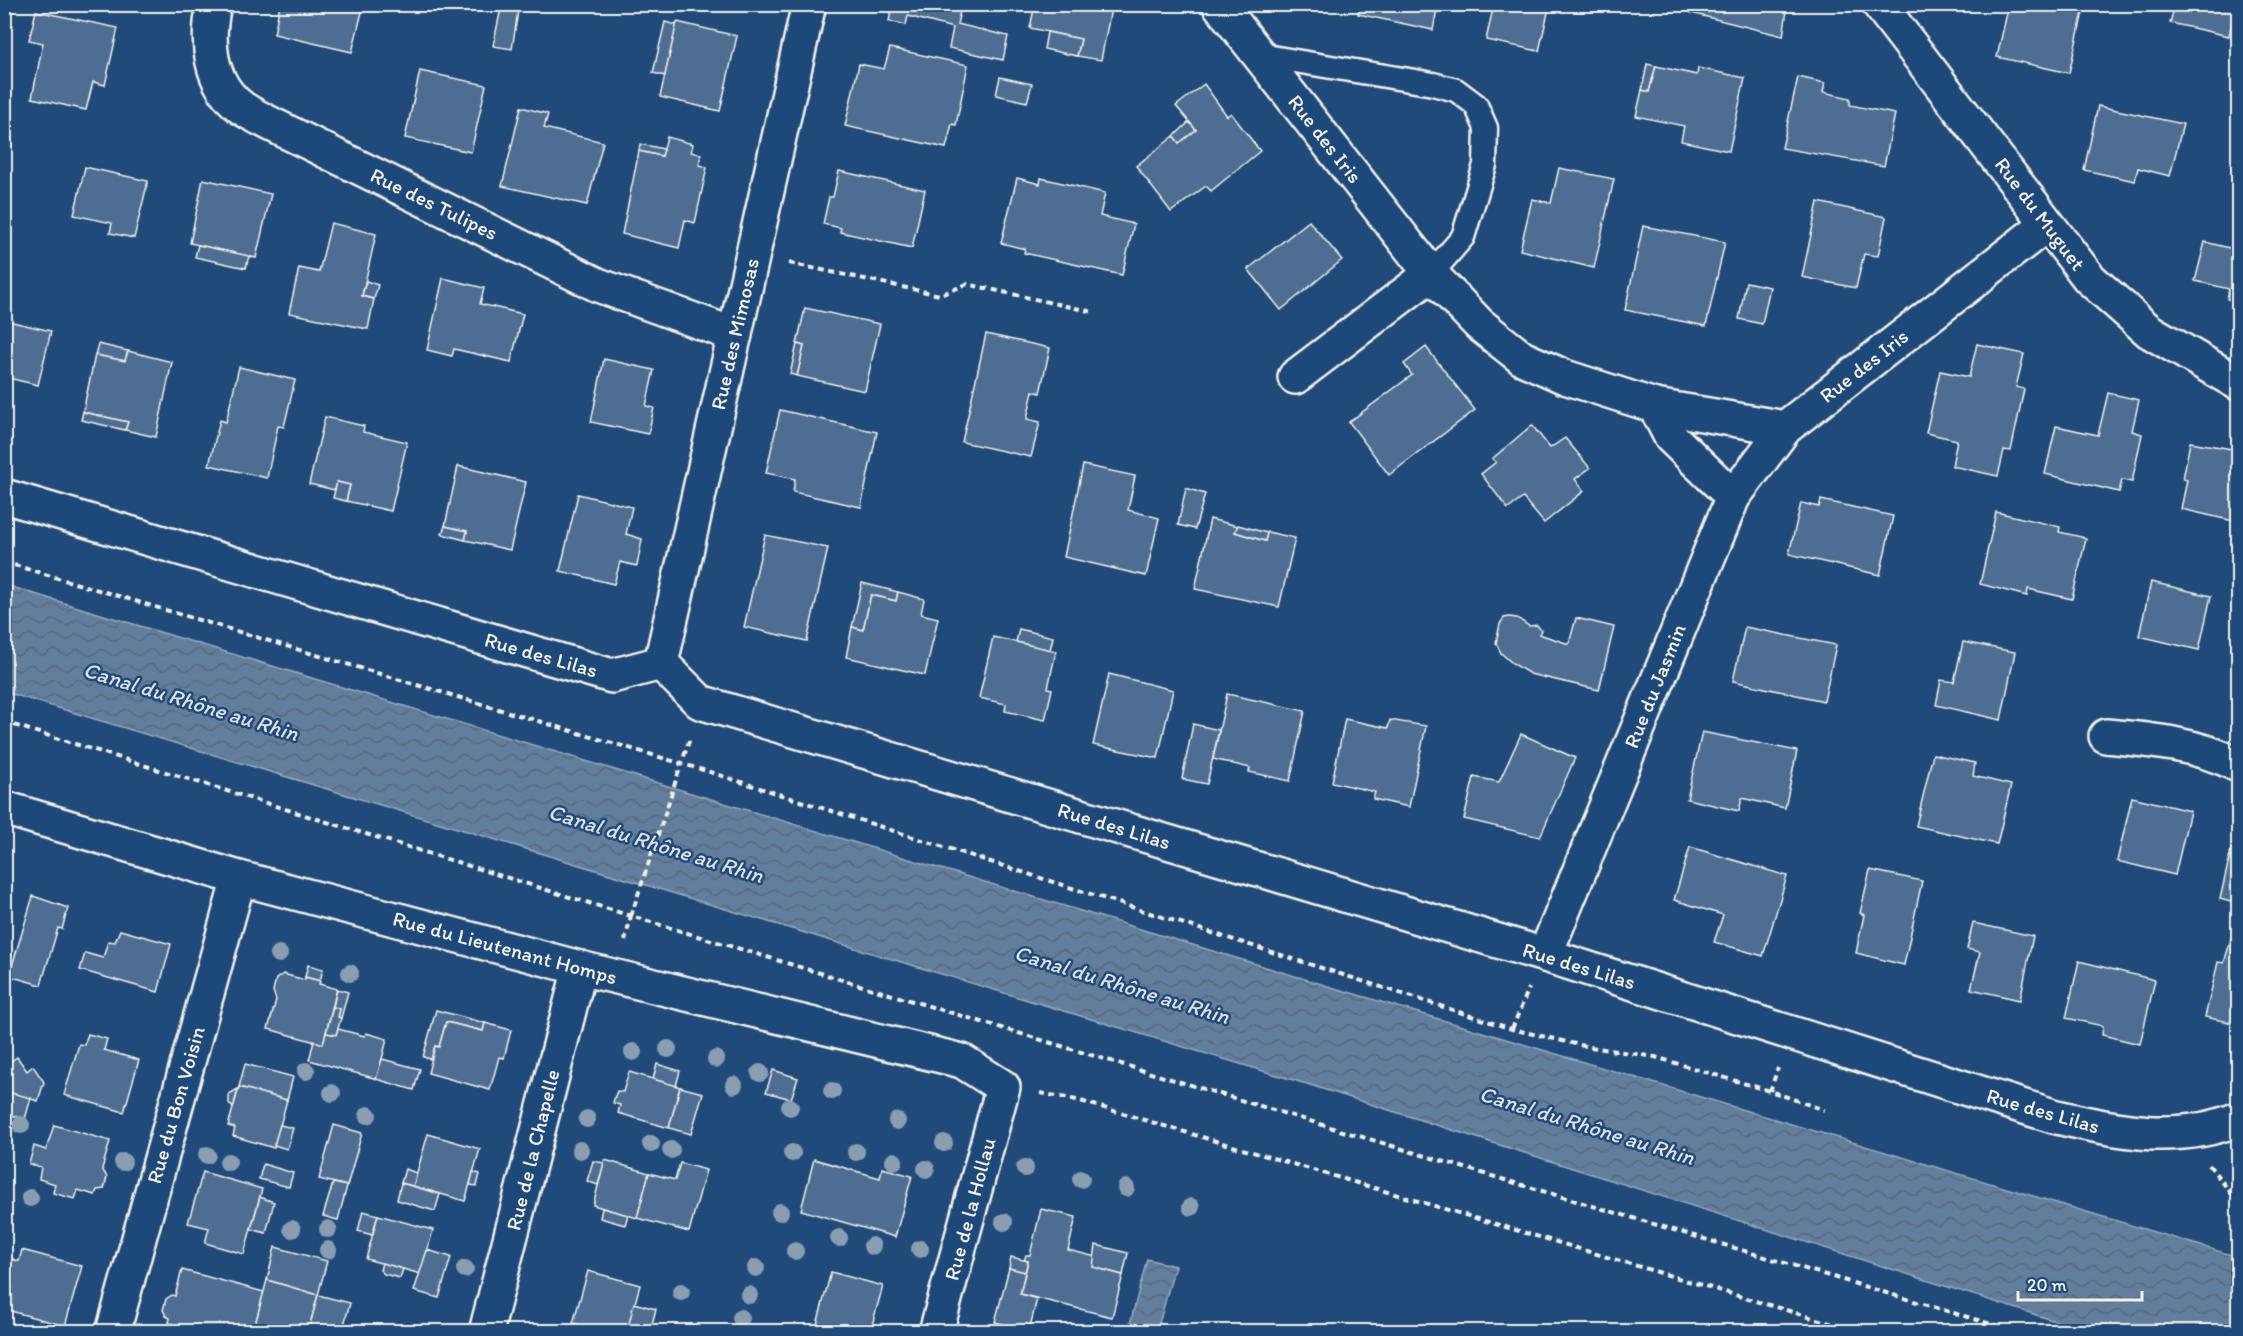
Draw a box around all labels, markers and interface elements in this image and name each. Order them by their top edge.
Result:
street label: Rue des Iris [1283,89,1368,188]
street label: Rue du Muguet [1990,152,2091,275]
street label: Rue des Tulipes [366,162,502,245]
street label: Rue des Mimosas [705,256,764,412]
street label: Rue des Iris [1814,323,1913,408]
street label: Rue du Jasmin [1618,620,1691,752]
street label: Rue des Lilas [482,626,601,683]
water label: Canal du Rhône au Rhin [80,656,302,747]
street label: Rue des Lilas [1055,797,1173,854]
water label: Canal du Rhône au Rhin [545,798,767,889]
street label: Rue du Lieutenant Homps [390,906,620,990]
street label: Rue des Lilas [1520,937,1638,994]
water label: Canal du Rhône au Rhin [1011,939,1233,1030]
street label: Rue du Bon Voisin [141,1023,210,1186]
street label: Rue de la Chapelle [500,1067,565,1233]
water label: Canal du Rhône au Rhin [1476,1080,1698,1171]
street label: Rue des Lilas [1984,1082,2103,1139]
street label: Rue de la Hollau [938,1134,1001,1283]
scale bar [2018,1264,2142,1302]
text: 20 m [2027,1274,2067,1296]

